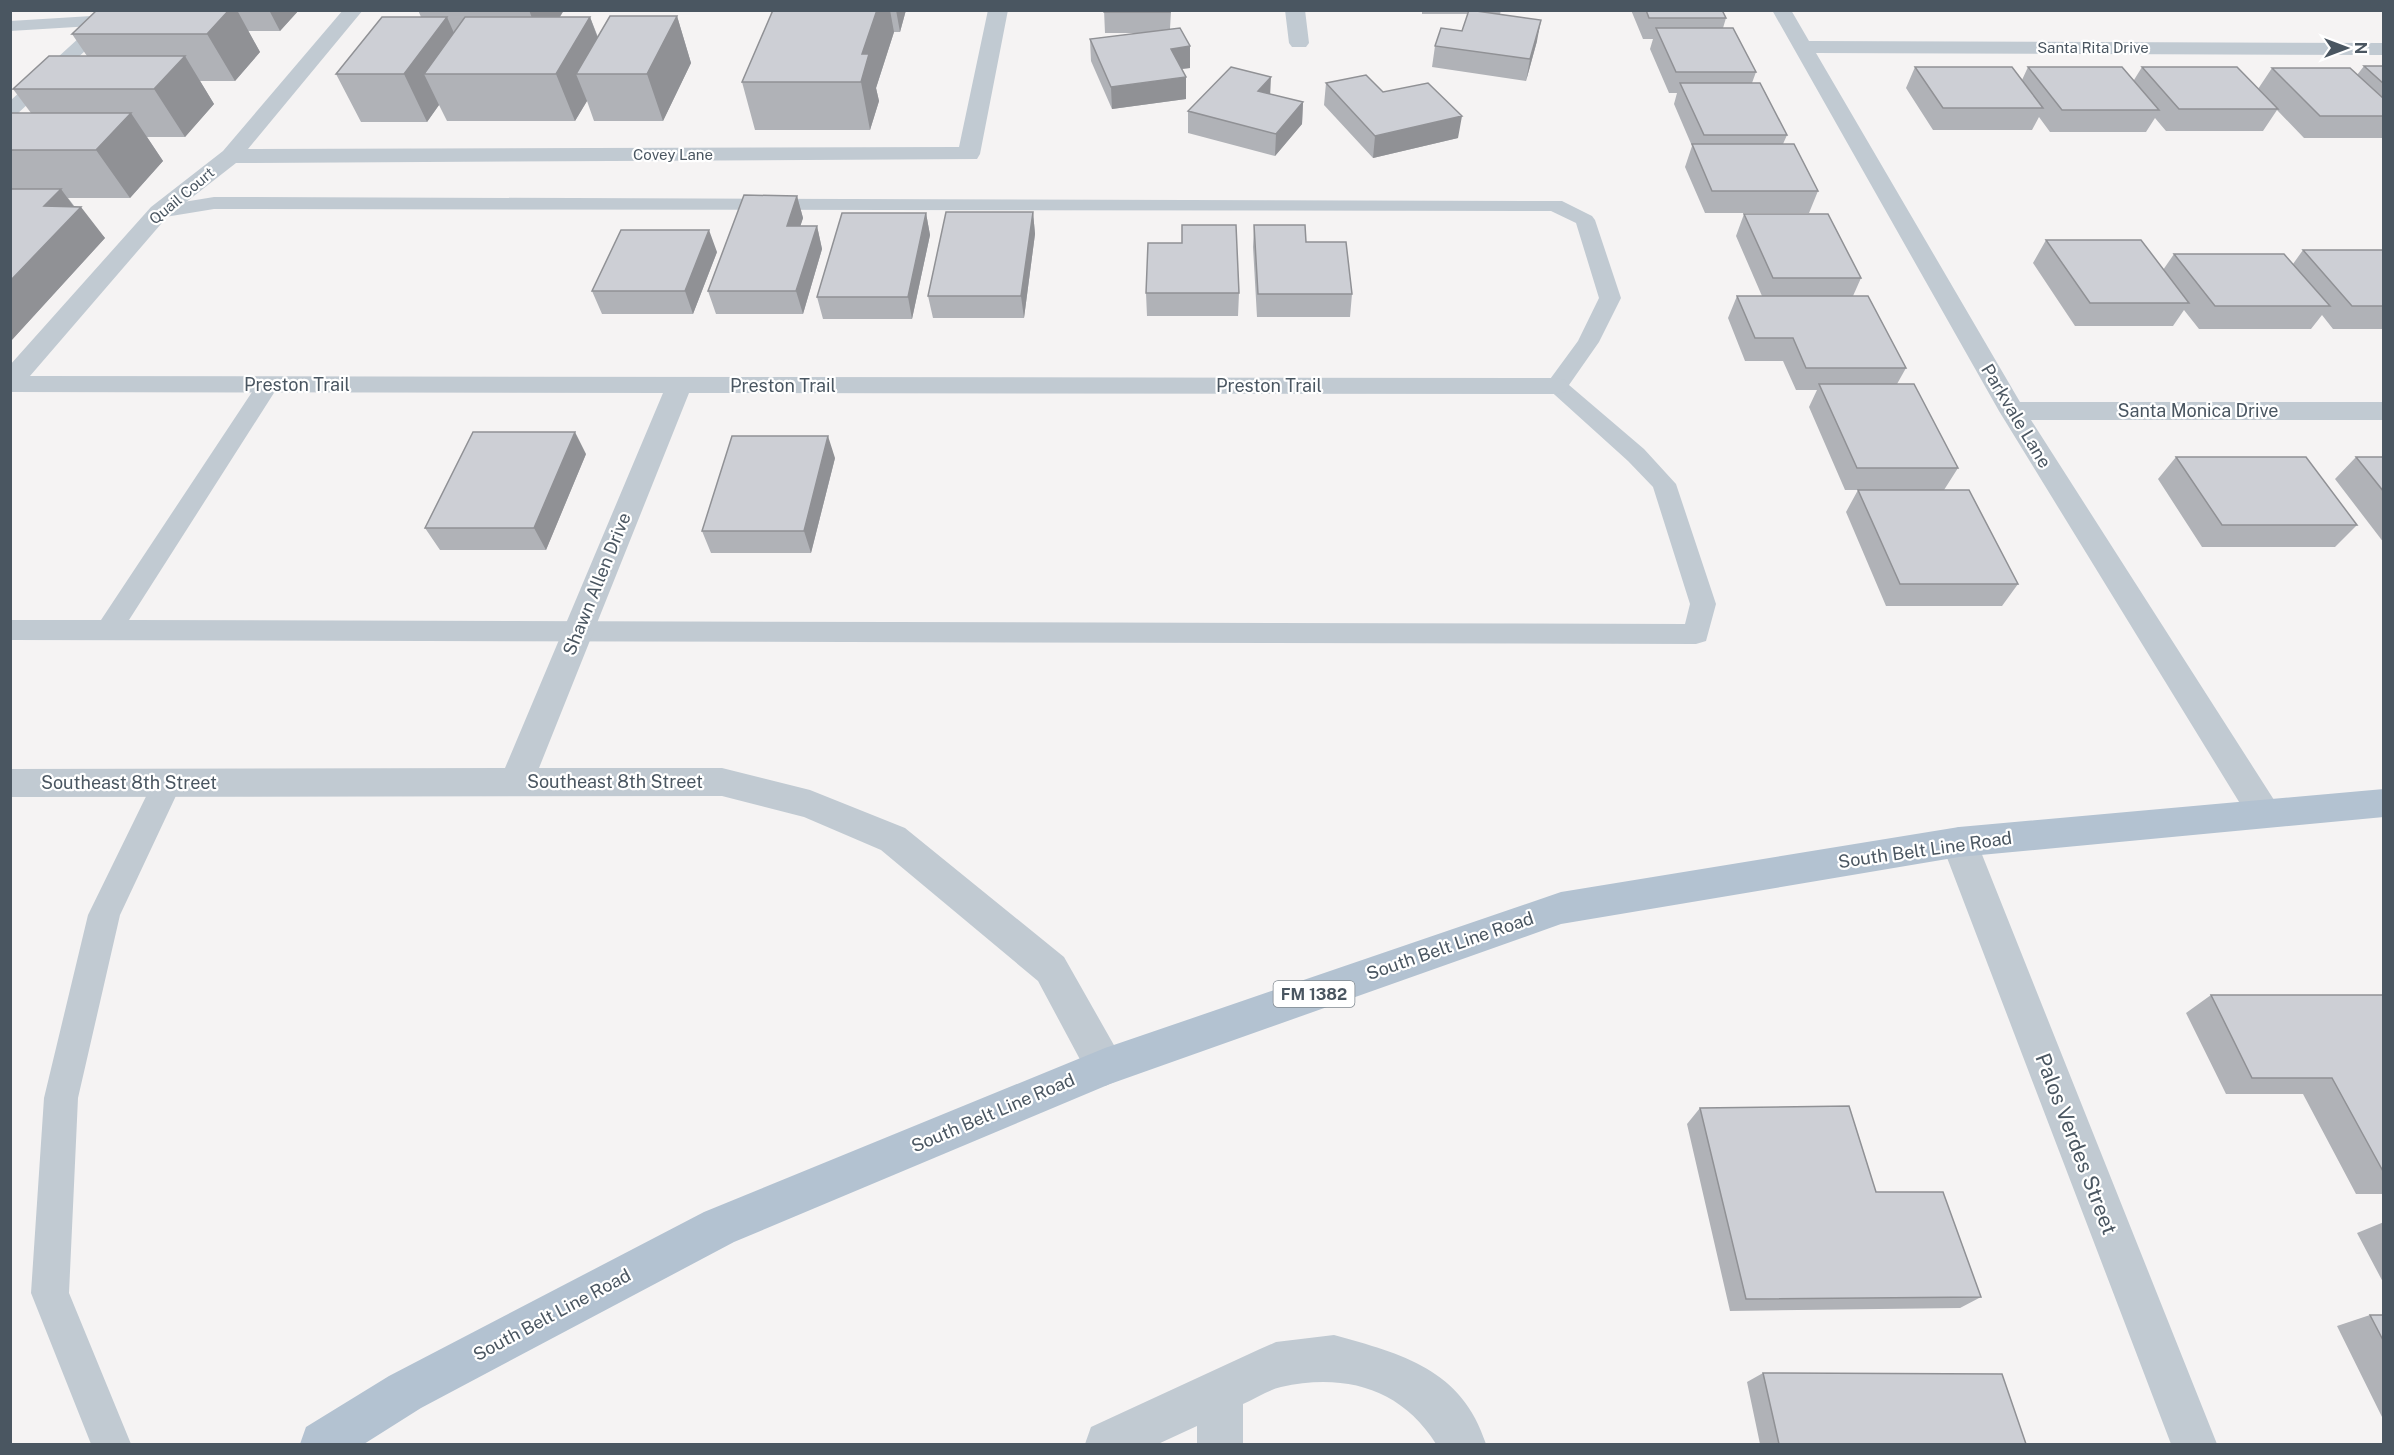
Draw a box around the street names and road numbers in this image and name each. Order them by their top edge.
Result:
street label: Santa Rita Drive [2037,39,2149,56]
street label: Covey Lane [633,146,713,163]
street label: Quail Court [146,164,218,228]
street label: Parkvale Lane [1977,360,2056,472]
street label: Preston Trail [244,374,350,395]
street label: Preston Trail [730,375,836,396]
street label: Preston Trail [1216,375,1322,396]
street label: Santa Monica Drive [2117,400,2279,421]
street label: Shawn Allen Drive [558,509,635,658]
street label: Southeast 8th Street [527,771,703,792]
street label: Southeast 8th Street [41,772,217,793]
street label: South Belt Line Road [1837,827,2013,872]
street label: South Belt Line Road [1364,907,1536,984]
road number: FM 1382 [1274,981,1354,1007]
street label: Palos Verdes Street [2030,1050,2123,1238]
street label: South Belt Line Road [908,1069,1078,1156]
street label: South Belt Line Road [469,1264,634,1365]

